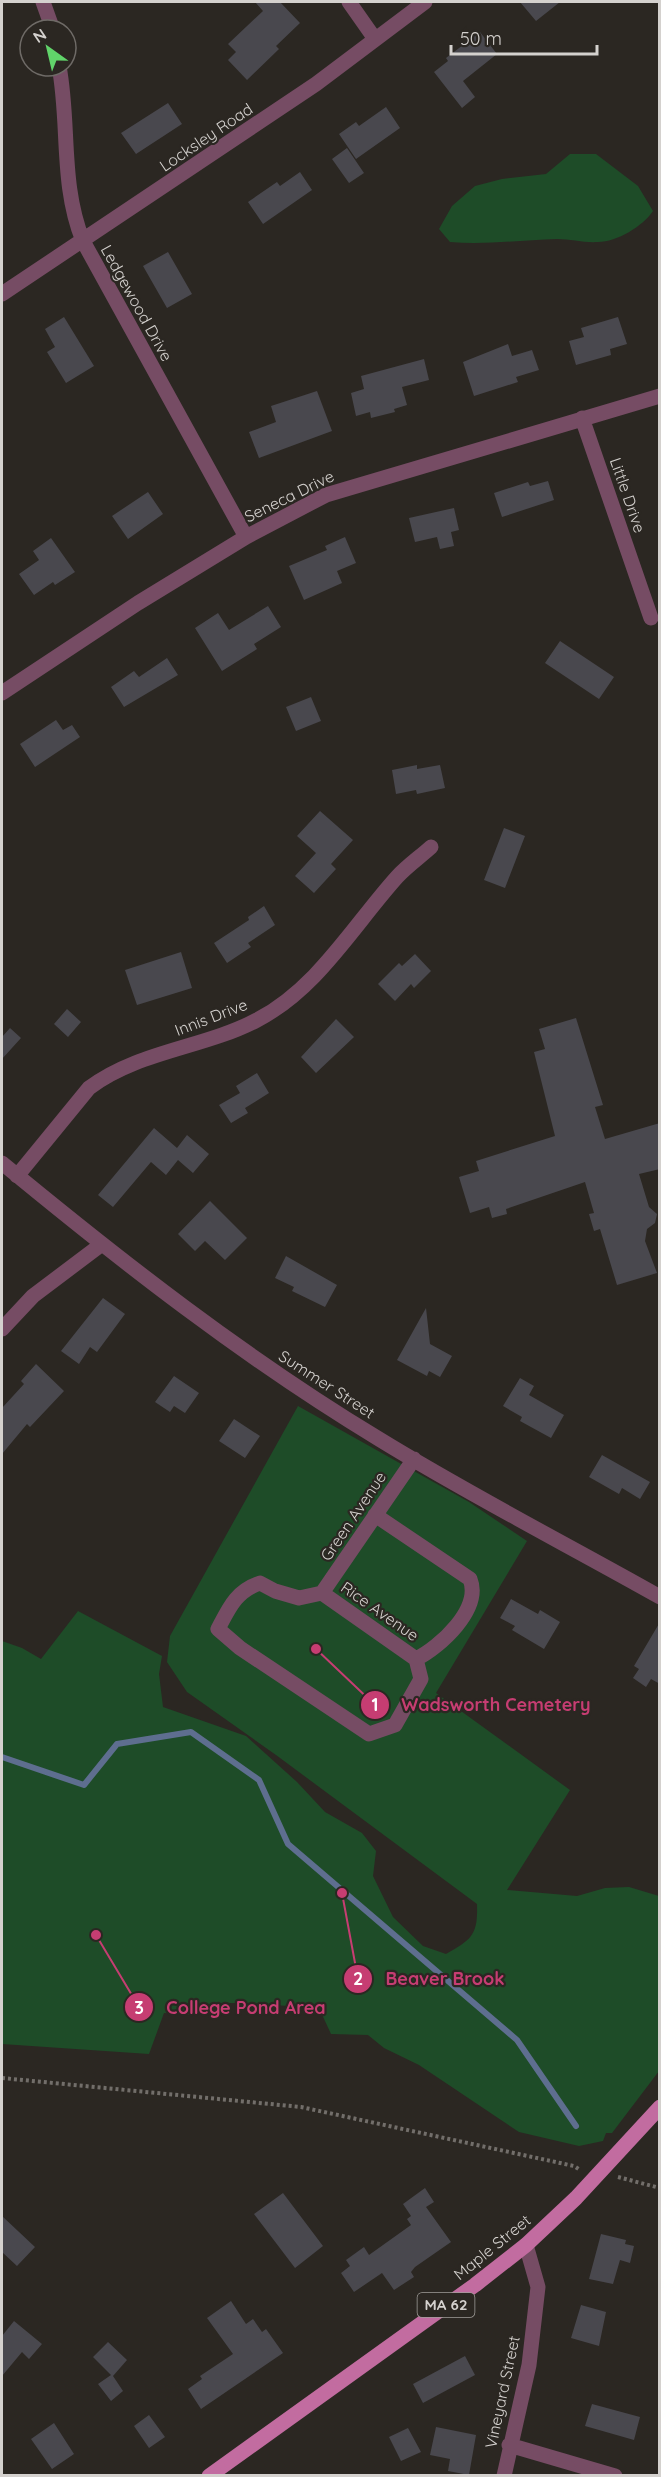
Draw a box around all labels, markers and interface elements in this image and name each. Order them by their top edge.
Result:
north arrow [18,18,78,78]
scale bar [451,18,596,56]
text: N [29,24,50,47]
text: 50 m [460,27,502,50]
street label: Locksley Road [156,98,256,176]
street label: Ledgewood Drive [97,241,177,365]
street label: Little Drive [606,455,650,535]
street label: Seneca Drive [241,466,337,526]
street label: Innis Drive [172,994,250,1040]
street label: Summer Street [275,1346,379,1422]
street label: Green Avenue [316,1468,390,1564]
street label: Rice Avenue [337,1577,423,1645]
callout: Wadsworth Cemetery [360,1687,603,1723]
text: 1 [371,1693,379,1716]
text: Wadsworth Cemetery [401,1693,591,1716]
callout: Beaver Brook [343,1961,516,1997]
text: 2 [353,1967,363,1990]
text: Beaver Brook [386,1967,504,1990]
callout: College Pond Area [124,1989,338,2025]
text: 3 [134,1996,144,2019]
text: College Pond Area [166,1996,326,2019]
street label: Maple Street [449,2210,535,2284]
road number: MA 62 [418,2293,474,2317]
street label: Vineyard Street [480,2334,524,2450]

